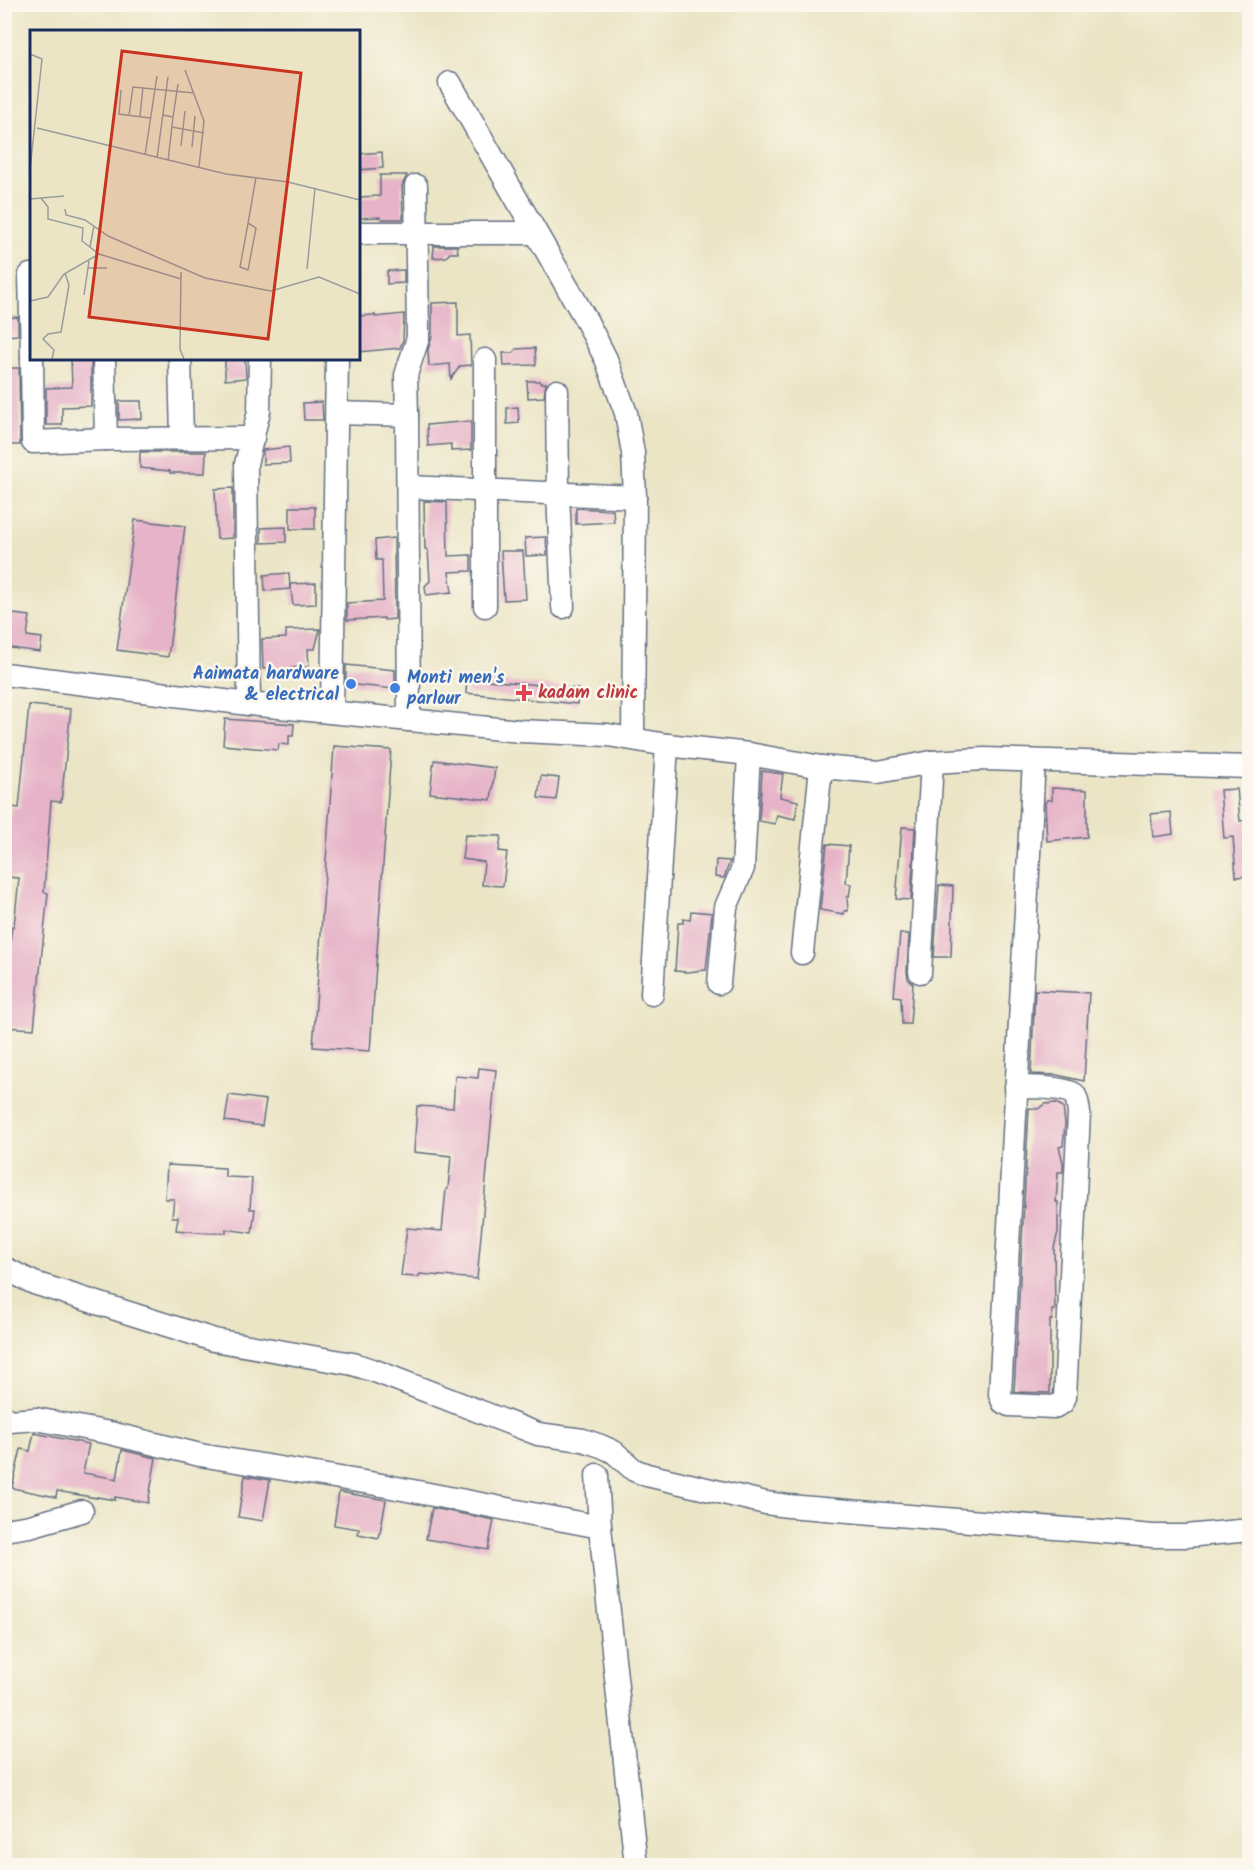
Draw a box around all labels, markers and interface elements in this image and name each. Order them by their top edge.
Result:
inset map [30,30,360,360]
place label: Aaimata hardware & electrical [193,660,339,710]
place label: Monti men's parlour [406,664,505,714]
marker: Aaimata hardware & electrical [344,677,358,691]
place label: kadam clinic [538,679,638,708]
marker: Monti men's parlour [388,681,402,695]
marker: kadam clinic [515,684,533,702]

